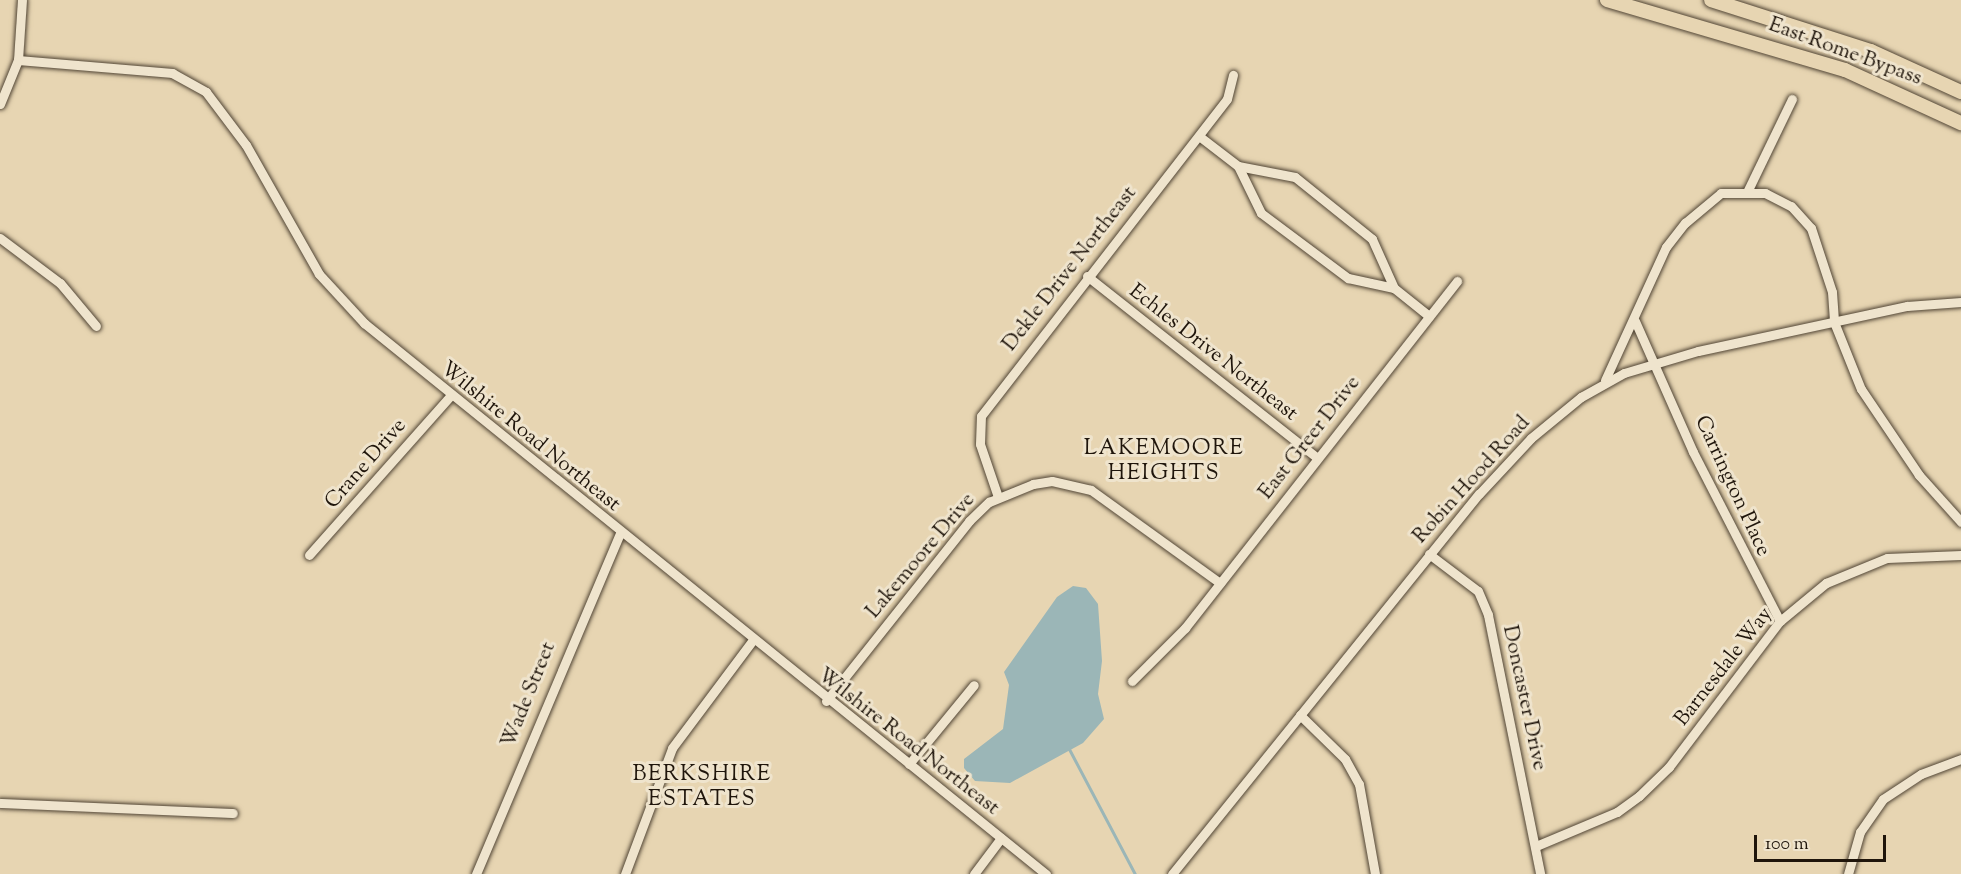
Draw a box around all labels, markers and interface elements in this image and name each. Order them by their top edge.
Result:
street label: East Rome Bypass [1765,13,1925,91]
street label: Dekle Drive Northeast [998,181,1142,357]
street label: Echles Drive Northeast [1123,279,1303,427]
street label: Wilshire Road Northeast [435,357,625,517]
street label: East Greer Drive [1254,371,1366,505]
street label: Robin Hood Road [1408,411,1536,549]
street label: Carrington Place [1688,412,1776,560]
street label: Crane Drive [320,414,412,514]
district label: LAKEMOORE HEIGHTS [1084,436,1244,488]
street label: Lakemoore Drive [861,488,981,624]
street label: Barnesdale Way [1670,602,1778,732]
street label: Doncaster Drive [1496,623,1552,773]
street label: Wade Street [496,639,562,751]
street label: Wilshire Road Northeast [812,663,1004,821]
district label: BERKSHIRE ESTATES [633,762,771,813]
scale bar [1757,823,1889,861]
text: 100 m [1765,832,1809,858]

